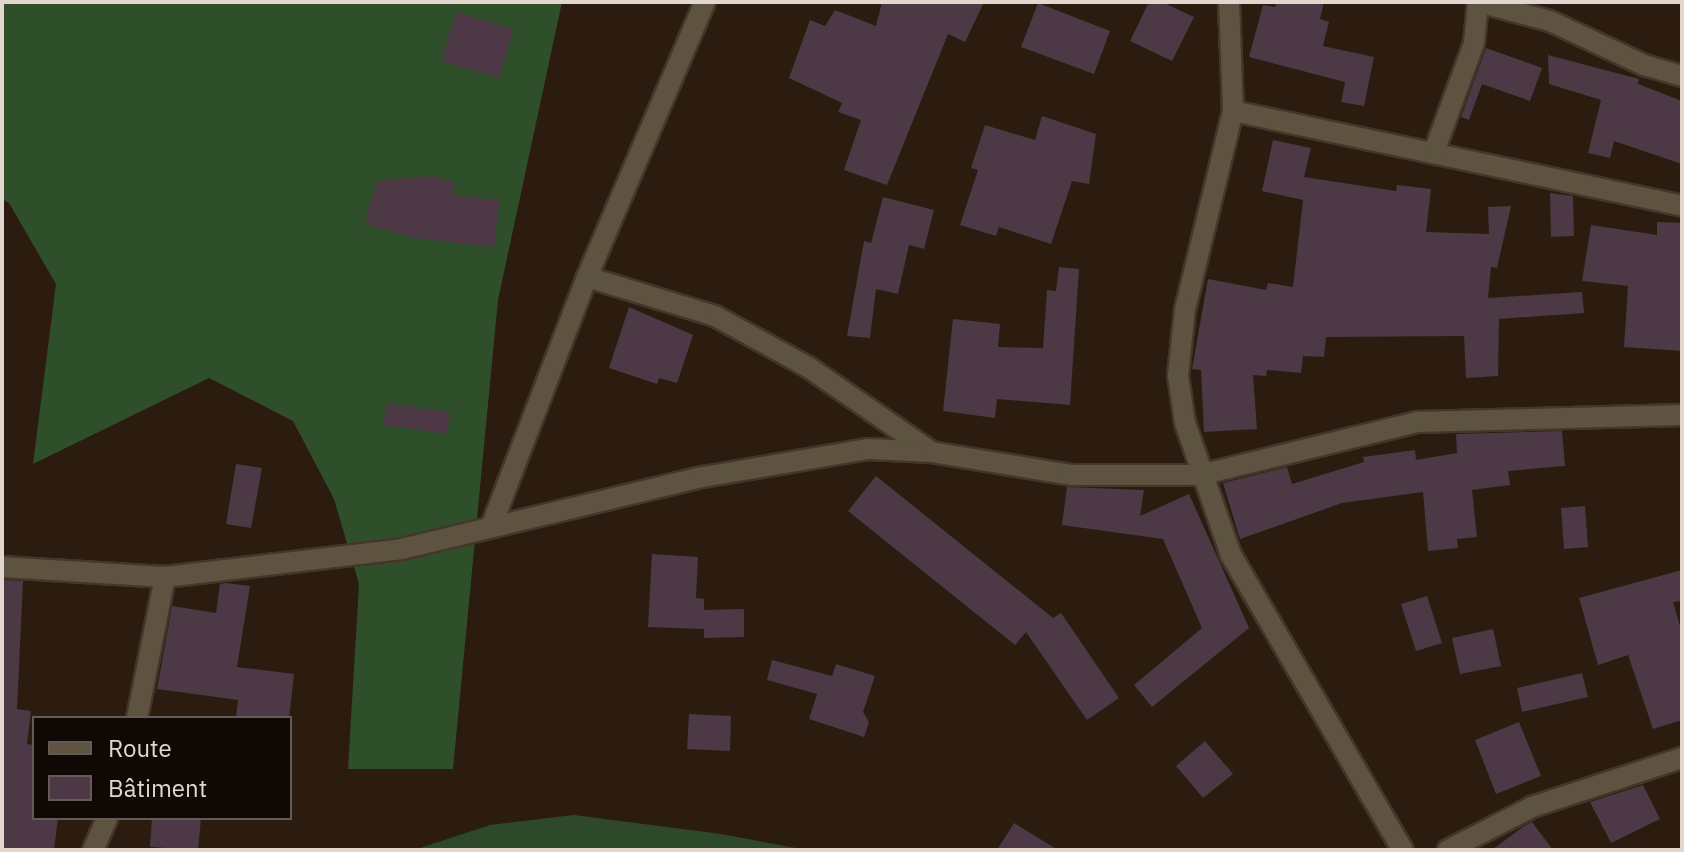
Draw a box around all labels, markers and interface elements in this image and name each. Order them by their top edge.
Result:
legend [32,716,292,820]
text: Route [108,732,172,764]
text: Bâtiment [108,772,207,804]

